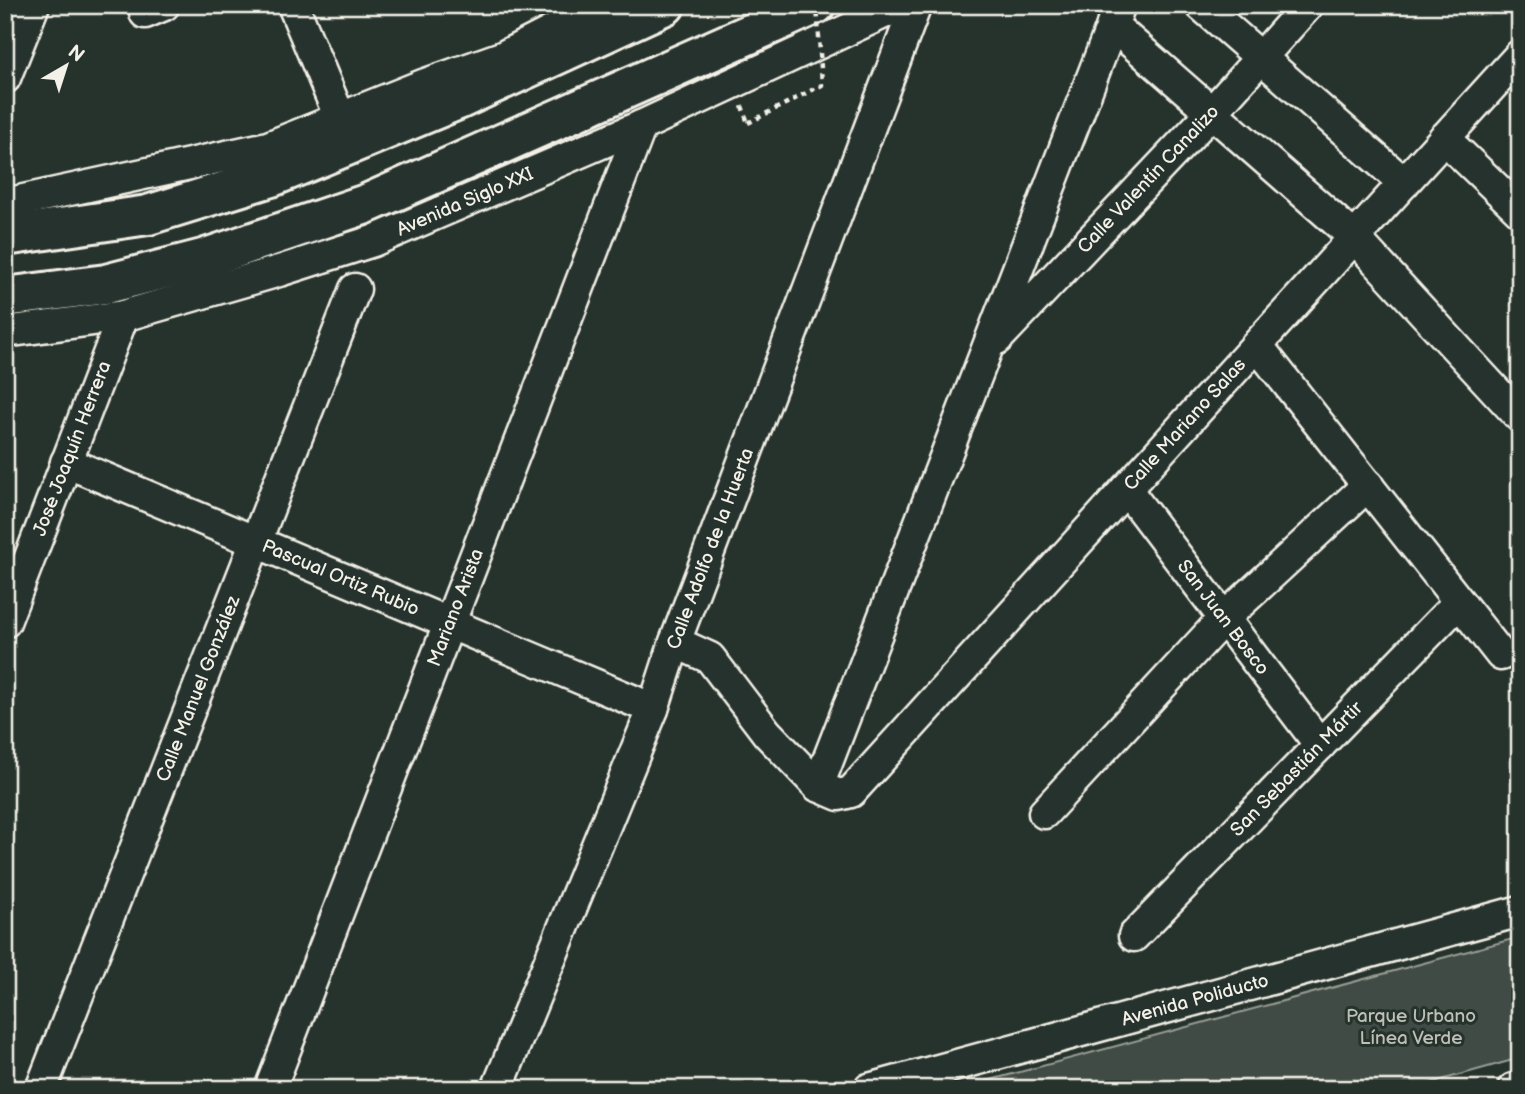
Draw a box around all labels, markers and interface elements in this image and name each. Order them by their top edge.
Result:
north arrow [32,32,102,102]
text: N [63,41,89,67]
street label: Calle Valentín Canalizo [1073,100,1224,258]
street label: Avenida Siglo XXI [393,162,537,241]
street label: Calle Mariano Salas [1119,353,1251,495]
street label: José Joaquín Herrera [28,358,116,539]
street label: Calle Adolfo de la Huerta [662,445,759,652]
street label: Pascual Ortiz Rubio [259,534,423,621]
street label: Mariano Arista [422,545,489,670]
street label: San Juan Bosco [1172,555,1274,679]
street label: Calle Manuel González [151,592,245,785]
street label: San Sebastián Mártir [1226,696,1368,841]
street label: Avenida Poliducto [1119,969,1271,1031]
park label: Parque Urbano Línea Verde [1346,1005,1476,1050]

